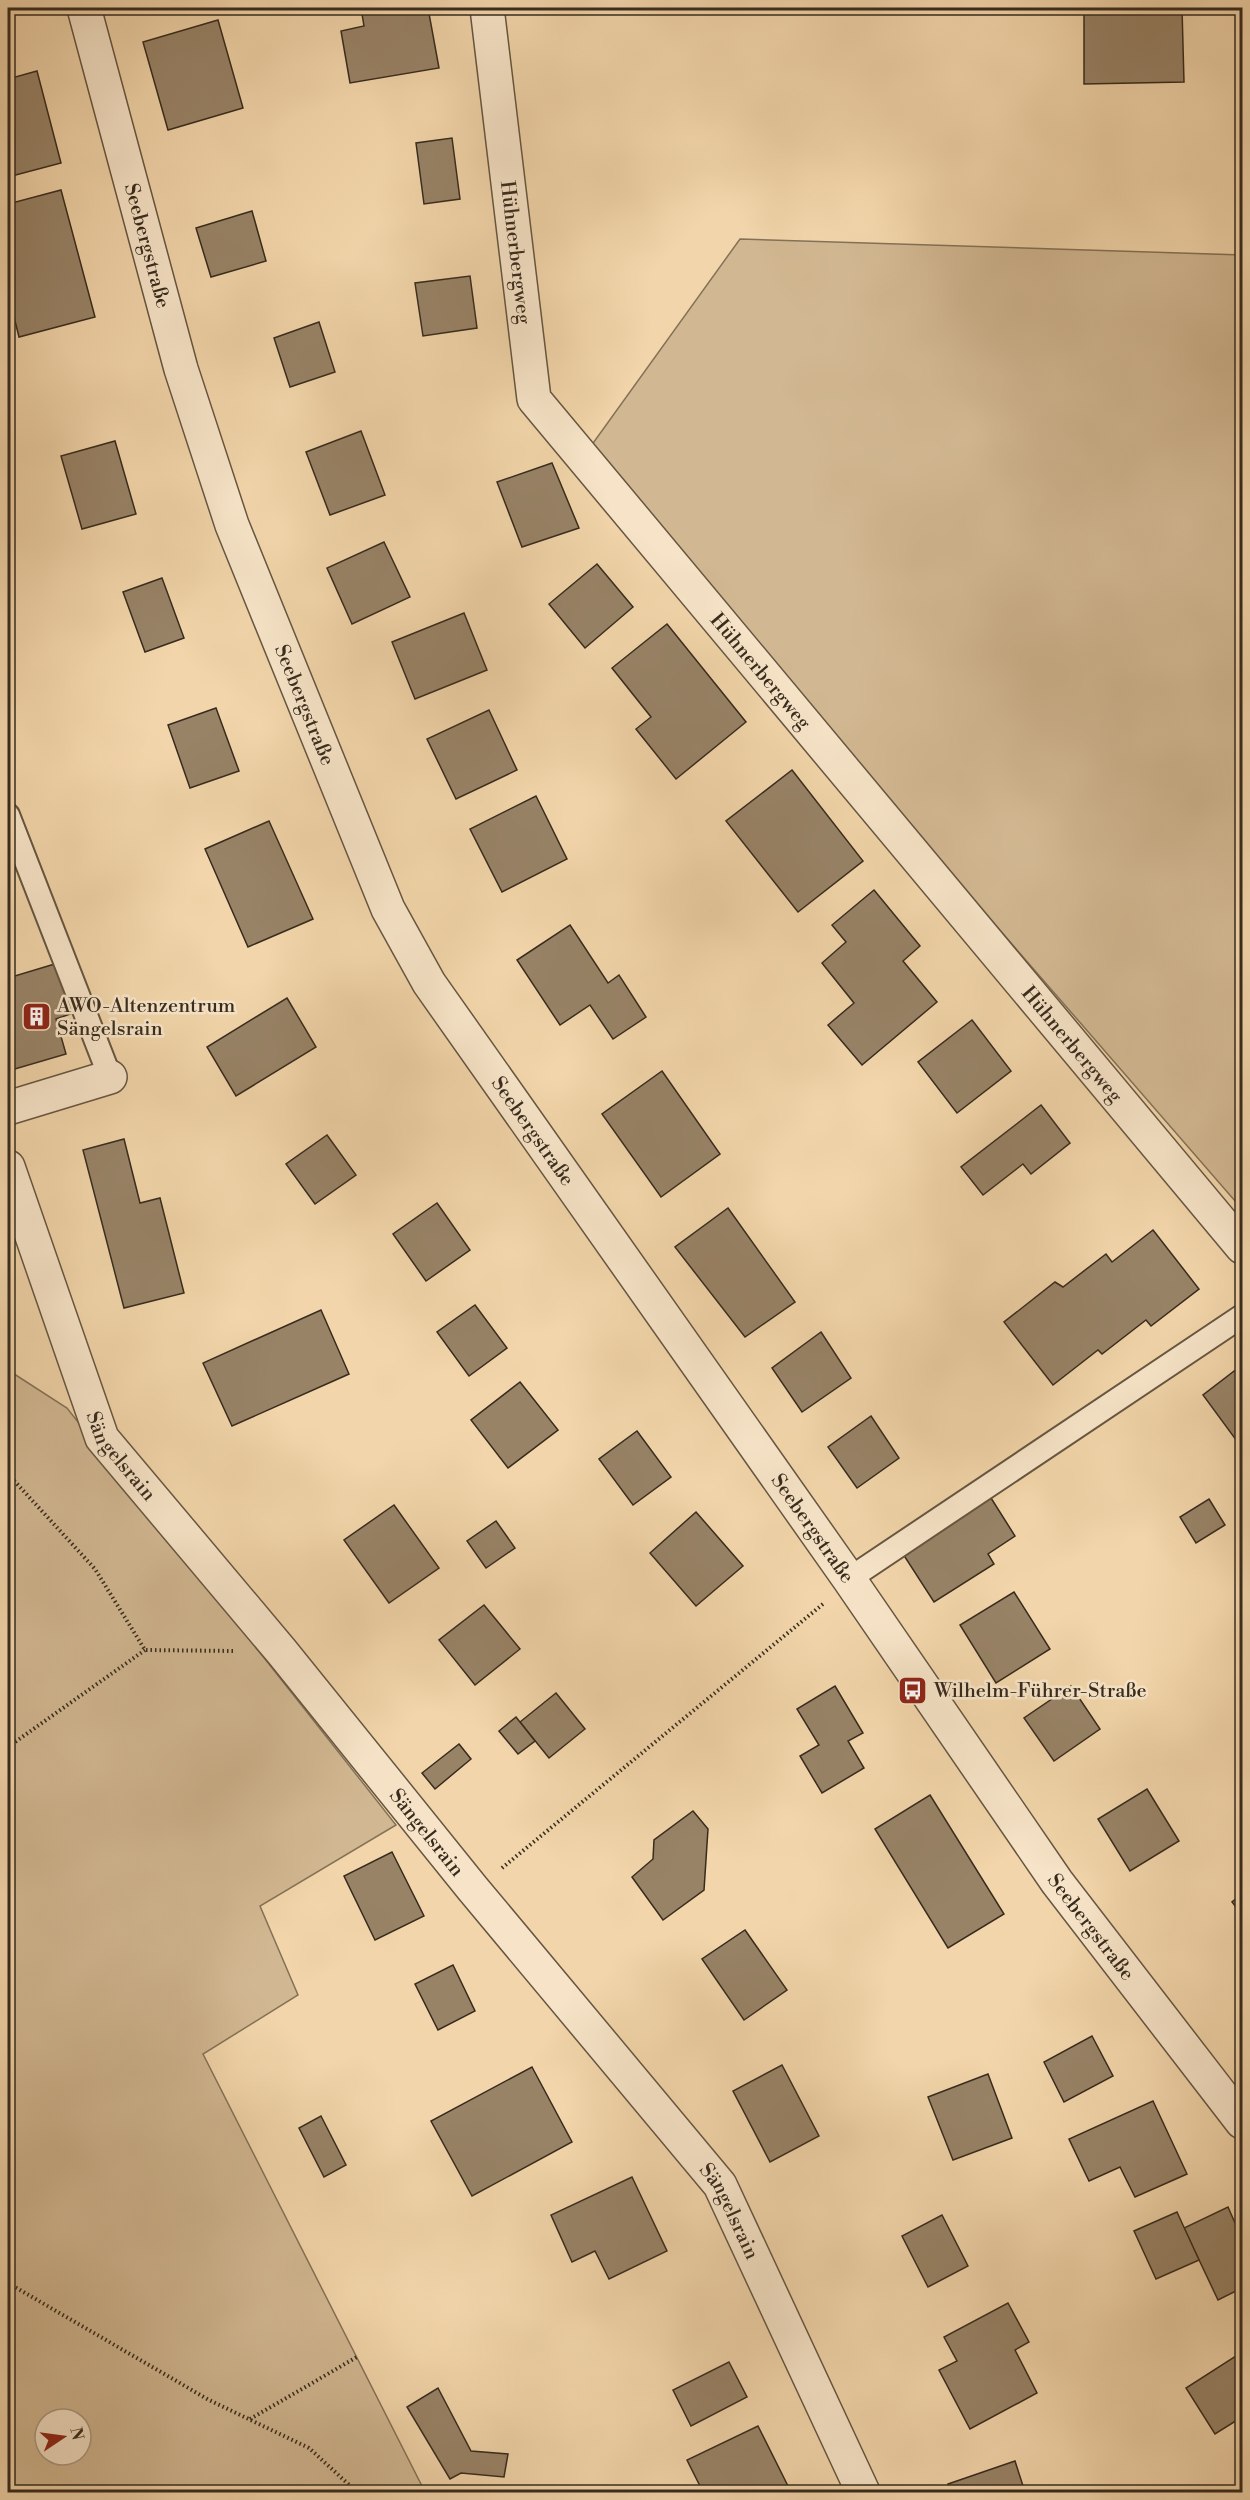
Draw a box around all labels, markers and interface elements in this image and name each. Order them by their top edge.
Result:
street label: Hühnerbergweg [494,179,536,326]
street label: Seebergstraße [118,181,175,311]
street label: Hühnerbergweg [704,608,816,736]
street label: Seebergstraße [268,641,339,769]
street label: Hühnerbergweg [1015,981,1128,1109]
place label: AWO-Altenzentrum Sängelsrain [56,994,236,1042]
building icon: AWO-Altenzentrum Sängelsrain [20,1000,52,1032]
street label: Seebergstraße [485,1072,579,1191]
street label: Sängelsrain [80,1408,161,1507]
street label: Seebergstraße [765,1470,859,1589]
bus stop icon: Wilhelm-Führer-Straße [897,1674,929,1706]
place label: Wilhelm-Führer-Straße [933,1679,1147,1704]
street label: Sängelsrain [383,1784,469,1882]
street label: Seebergstraße [1041,1869,1139,1986]
street label: Sängelsrain [693,2159,764,2264]
north arrow [33,2407,93,2467]
text: N [65,2425,88,2443]

